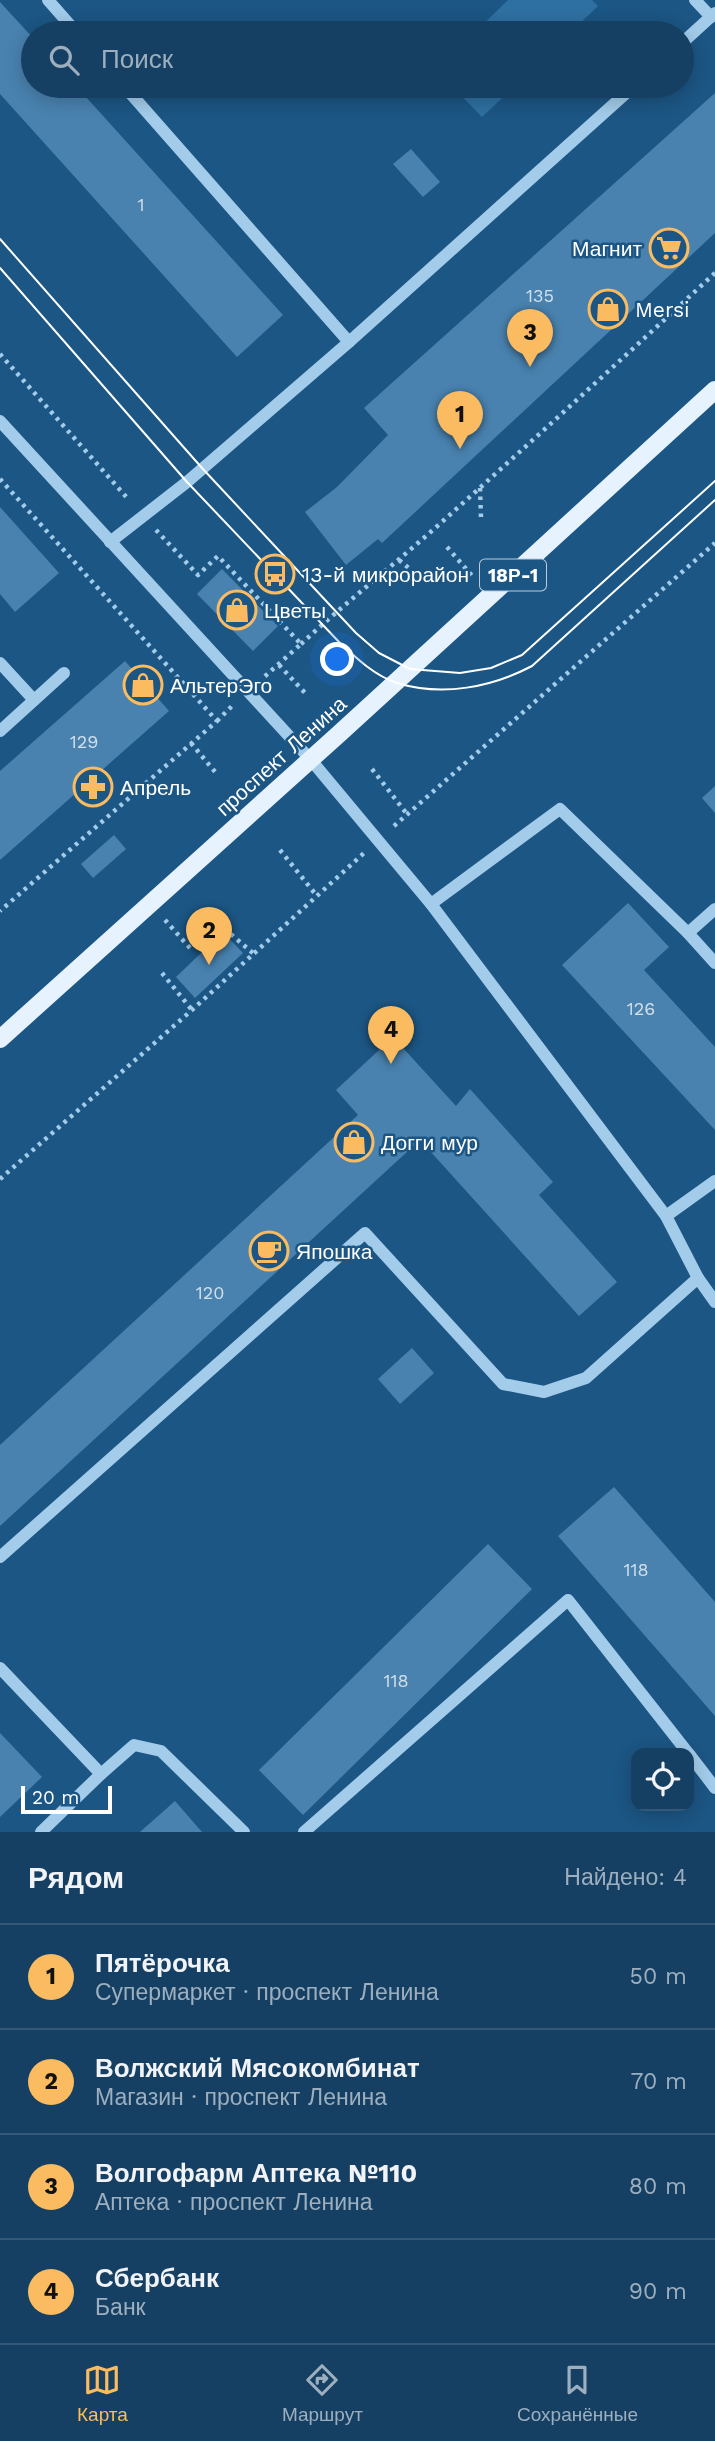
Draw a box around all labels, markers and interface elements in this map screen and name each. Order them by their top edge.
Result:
search box [21,21,694,98]
icon: search [45,41,83,79]
text: Поиск [101,44,173,74]
house number: 1 [137,194,145,215]
supermarket icon: Магнит [648,227,690,269]
place label: Магнит [572,236,642,261]
house number: 135 [526,285,554,306]
shop icon: Mersi [587,288,629,330]
place label: Mersi [635,297,690,322]
pin: 3 [507,309,553,367]
pin: 1 [437,391,483,449]
bus stop icon: 13-й микрорайон [254,553,296,595]
road number: 18Р-1 [480,560,546,590]
place label: 13-й микрорайон [302,562,469,587]
shop icon: Цветы [216,589,258,631]
place label: Цветы [264,598,326,623]
your location [320,642,354,676]
shop icon: АльтерЭго [122,664,164,706]
place label: АльтерЭго [170,673,272,698]
street label: проспект Ленина [211,691,351,821]
house number: 129 [70,731,98,752]
pharmacy icon: Апрель [72,766,114,808]
place label: Апрель [120,775,191,800]
pin: 2 [186,907,232,965]
house number: 126 [627,998,655,1019]
pin: 4 [368,1006,414,1064]
shop icon: Догги мур [333,1121,375,1163]
place label: Догги мур [381,1130,478,1155]
cafe icon: Япошка [248,1230,290,1272]
place label: Япошка [296,1239,373,1264]
house number: 120 [196,1282,224,1303]
house number: 118 [623,1559,649,1580]
house number: 118 [383,1670,409,1691]
map controls [631,1748,694,1811]
button: locate [631,1748,694,1811]
scale bar [21,1783,112,1815]
text: 20 m [32,1786,79,1809]
text: Рядом [28,1860,124,1895]
text: Найдено: 4 [564,1864,687,1891]
text: Пятёрочка [95,1948,230,1978]
text: 1 [46,1963,56,1990]
text: 50 m [630,1963,687,1990]
text: Супермаркет · проспект Ленина [95,1979,439,2006]
text: Волжский Мясокомбинат [95,2053,420,2083]
text: 2 [44,2068,58,2095]
text: 70 m [630,2068,687,2095]
text: Магазин · проспект Ленина [95,2084,387,2111]
text: Волгофарм Аптека №110 [95,2158,417,2188]
text: 3 [44,2173,58,2200]
text: 80 m [629,2173,687,2200]
text: Аптека · проспект Ленина [95,2189,373,2216]
text: Сбербанк [95,2263,219,2293]
text: 4 [44,2278,58,2305]
text: 90 m [629,2278,687,2305]
text: Банк [95,2294,146,2321]
tab: Карта [77,2361,128,2426]
tab: Маршрут [282,2361,363,2426]
tab: Сохранённые [517,2361,638,2426]

